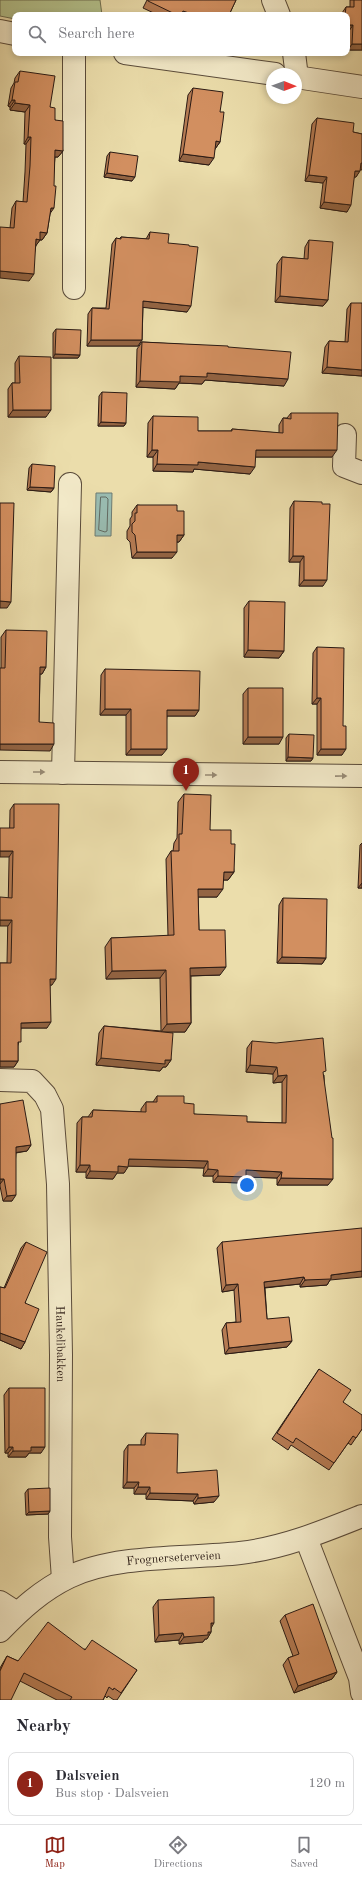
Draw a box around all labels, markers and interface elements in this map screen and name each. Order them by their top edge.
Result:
search box [12,12,350,56]
icon: search [26,23,48,45]
text: Search here [58,27,135,42]
north arrow [266,68,302,104]
pin: 1 [173,758,199,791]
one-way arrow [33,769,45,776]
one-way arrow [205,772,218,778]
one-way arrow [335,773,348,779]
your location [237,1175,257,1195]
street label: Haukelibakken [53,1306,66,1383]
street label: Frognerseterveien [126,1550,222,1568]
text: Nearby [16,1718,71,1735]
text: Dalsveien [55,1769,120,1784]
text: 1 [26,1777,34,1790]
text: 120 m [308,1777,345,1790]
text: Bus stop · Dalsveien [55,1787,169,1800]
tab: Map [44,1834,66,1872]
tab: Directions [154,1834,202,1872]
tab: Saved [290,1834,318,1872]

